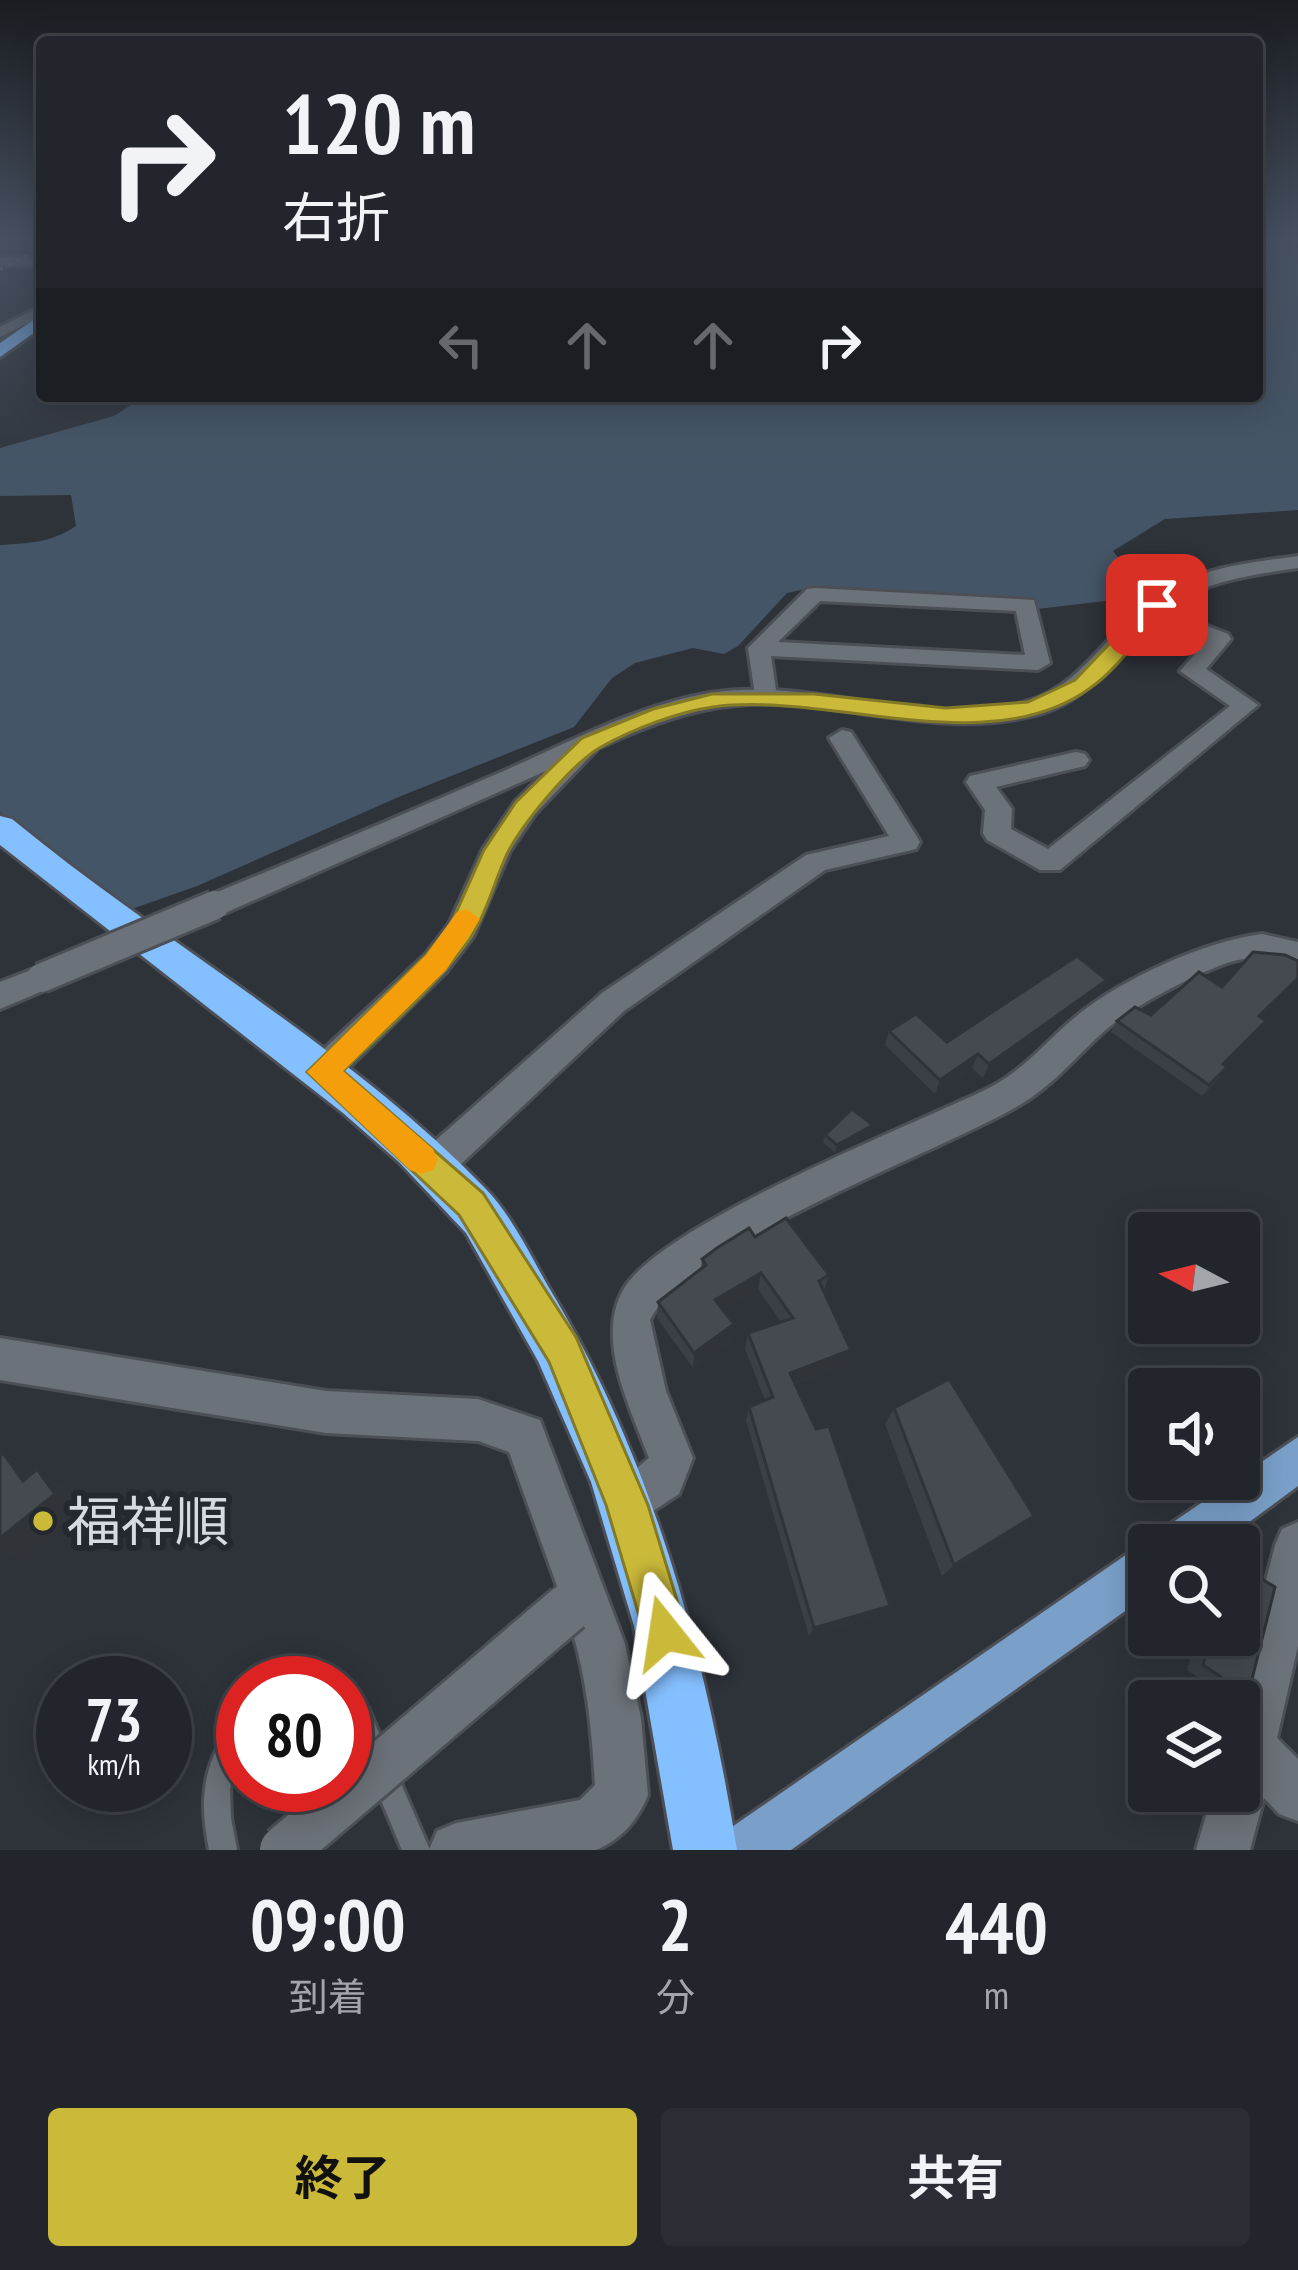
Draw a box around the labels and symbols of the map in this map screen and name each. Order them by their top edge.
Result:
pin [1106,554,1208,656]
north arrow [1128,1212,1260,1344]
place label: 福祥順 [67,1486,229,1556]
marker: 福祥順 [30,1508,56,1534]
position arrow [602,1570,728,1696]
speed limit sign: 80 [216,1656,372,1812]

